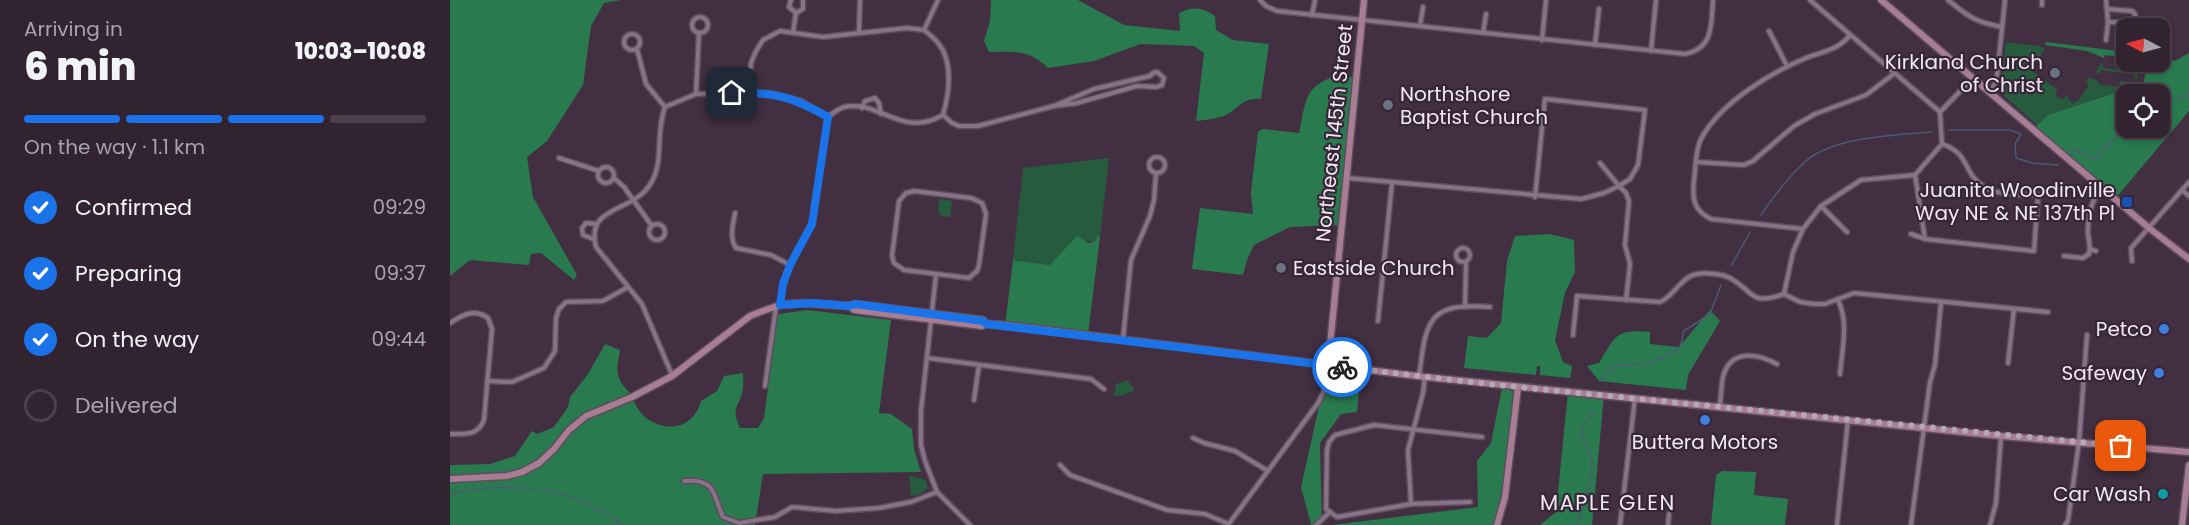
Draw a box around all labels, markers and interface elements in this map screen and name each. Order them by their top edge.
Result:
text: Arriving in [24,15,123,43]
north arrow [2116,18,2170,72]
map controls [2116,18,2170,138]
street label: Northeast 145th Street [1309,23,1359,243]
text: 10:03–10:08 [295,36,426,67]
text: 6 min [24,39,137,94]
place label: Kirkland Church of Christ [1885,48,2043,99]
marker: Kirkland Church of Christ [2048,66,2062,80]
pin [706,67,757,118]
icon: home [715,76,748,109]
place label: Northshore Baptist Church [1400,80,1548,131]
button: locate [2116,84,2170,138]
marker: Northshore Baptist Church [1381,98,1395,112]
text: On the way · 1.1 km [24,133,205,161]
place label: Juanita Woodinville Way NE & NE 137th Pl [1915,176,2115,227]
icon: check [24,191,57,224]
text: Confirmed [75,192,192,223]
text: 09:29 [372,193,426,221]
marker: Juanita Woodinville Way NE & NE 137th Pl [2120,195,2134,209]
place label: Eastside Church [1293,254,1455,282]
icon: check [24,257,57,290]
text: Preparing [75,258,182,289]
text: 09:37 [374,259,426,287]
marker: Eastside Church [1274,261,1288,275]
place label: Petco [2096,315,2152,343]
marker: Petco [2157,322,2171,336]
icon: check [24,323,57,356]
text: On the way [75,324,199,355]
text: 09:44 [371,325,426,353]
courier [1312,337,1372,397]
icon: bike [1326,351,1359,384]
place label: Safeway [2062,359,2147,387]
marker: Safeway [2152,366,2166,380]
text: Delivered [75,390,178,421]
marker: Buttera Motors [1698,413,1712,427]
pin [2095,420,2146,471]
place label: Buttera Motors [1632,428,1778,456]
icon: bag [2104,429,2137,462]
place label: Car Wash [2053,480,2151,508]
marker: Car Wash [2156,487,2170,501]
district label: MAPLE GLEN [1540,488,1676,517]

